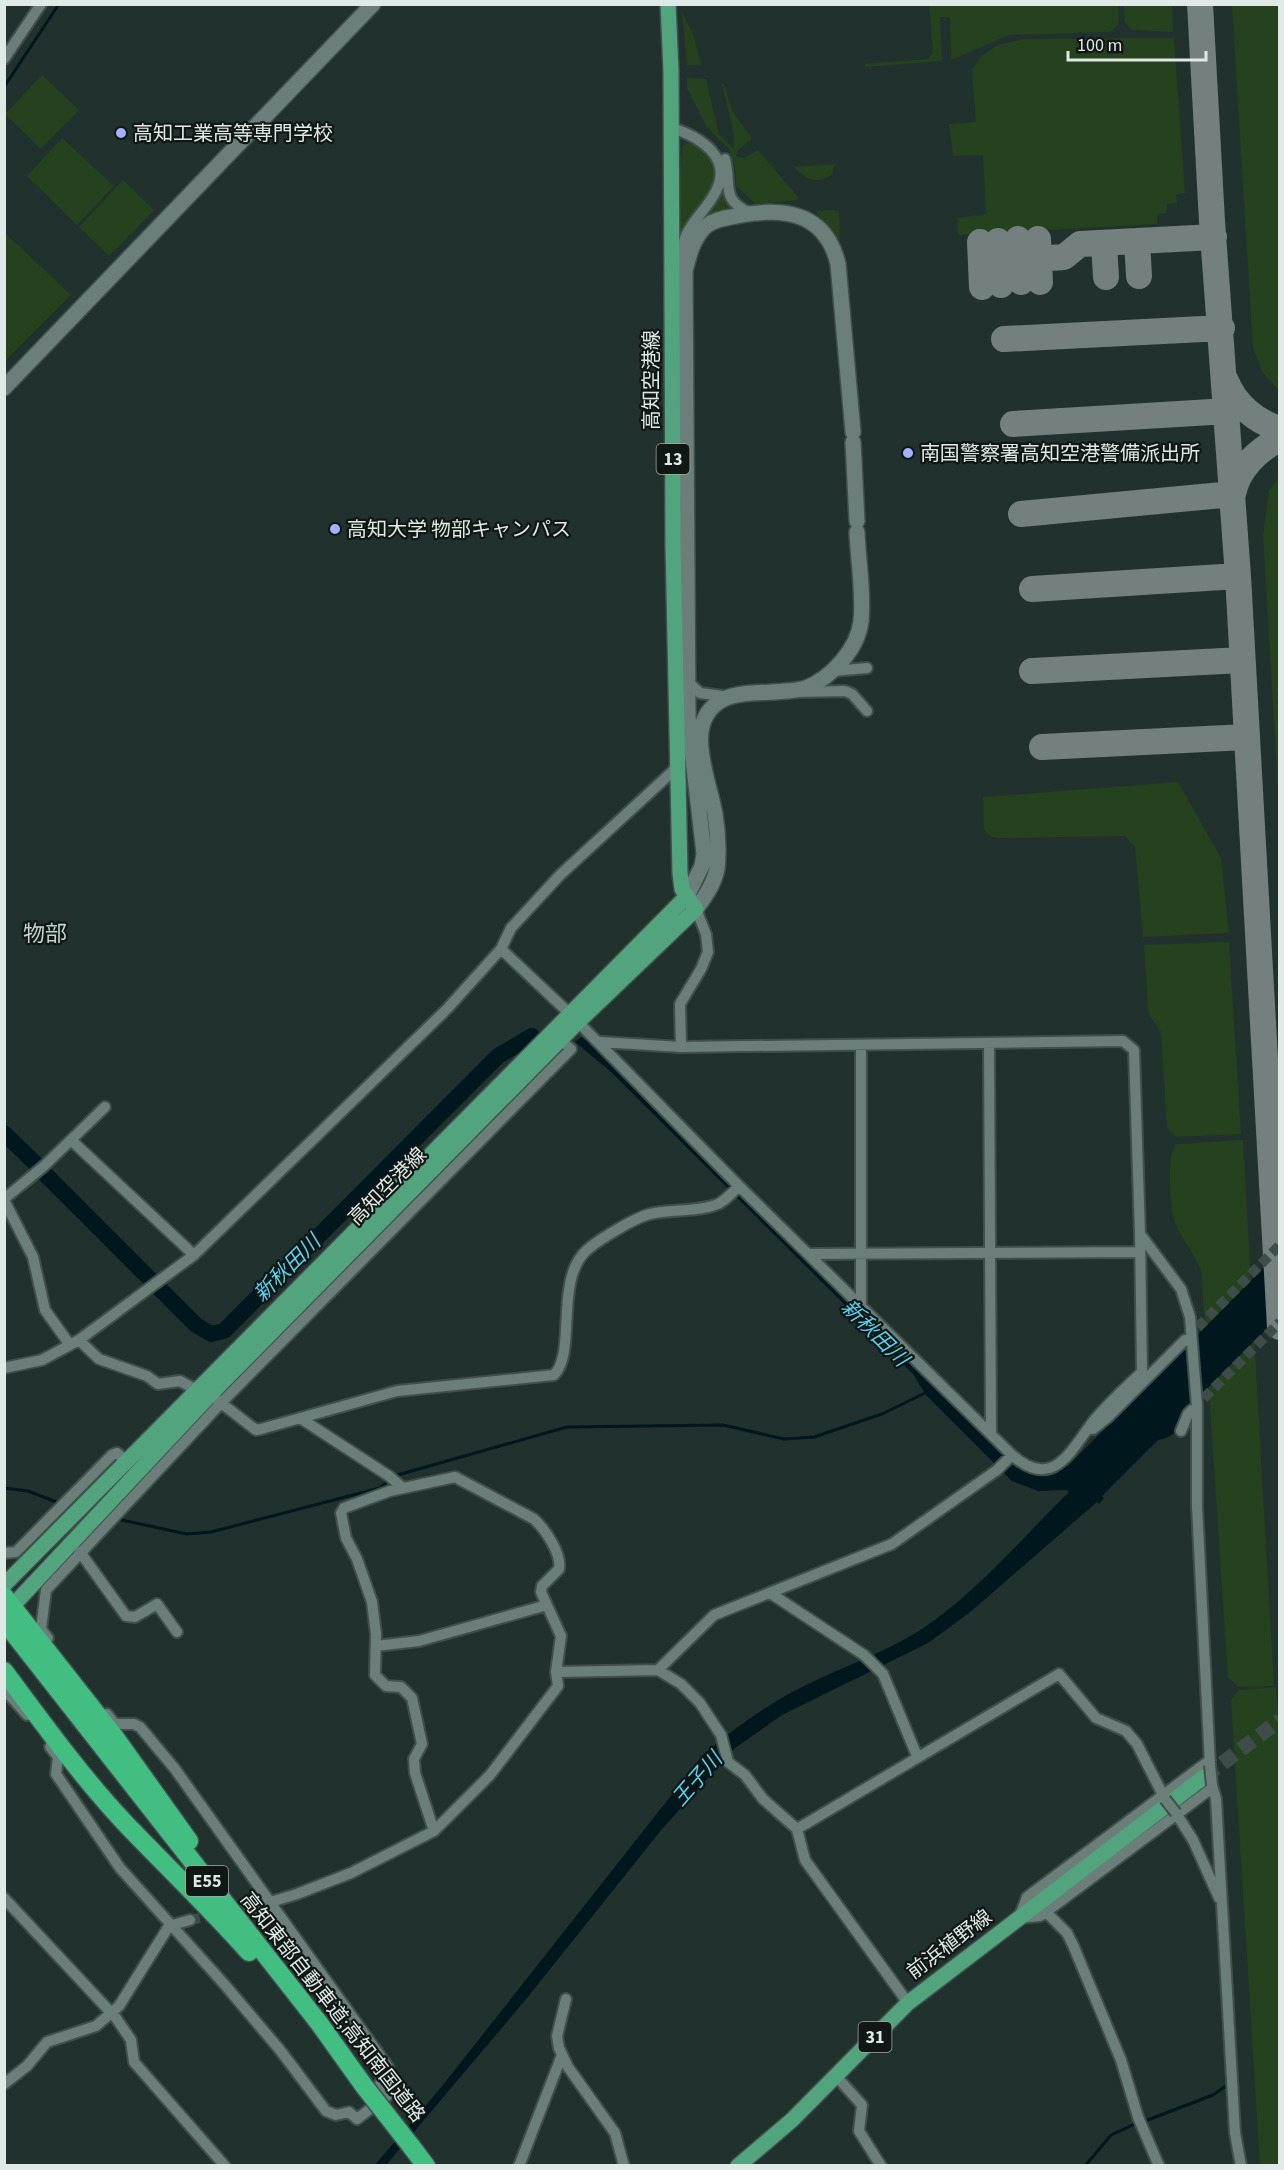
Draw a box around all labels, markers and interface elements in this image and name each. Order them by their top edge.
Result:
scale bar [1068,24,1206,62]
text: 100 m [1077,33,1122,58]
place label: 高知工業高等専門学校 [133,120,333,148]
marker: 高知工業高等専門学校 [114,126,128,140]
street label: 高知空港線 [638,330,666,430]
place label: 南国警察署高知空港警備派出所 [920,440,1200,468]
road number: 13 [656,444,690,474]
marker: 南国警察署高知空港警備派出所 [901,446,915,460]
place label: 高知大学 物部キャンパス [347,516,571,544]
marker: 高知大学 物部キャンパス [328,522,342,536]
district label: 物部 [23,918,67,950]
street label: 高知空港線 [342,1141,433,1232]
water label: 新秋田川 [247,1226,329,1308]
water label: 新秋田川 [835,1293,917,1375]
water label: 王子川 [665,1744,730,1813]
road number: E55 [186,1866,228,1896]
street label: 高知東部自動車道;高知南国道路 [233,1887,431,2129]
street label: 前浜植野線 [901,1904,998,1986]
road number: 31 [858,2022,892,2052]

